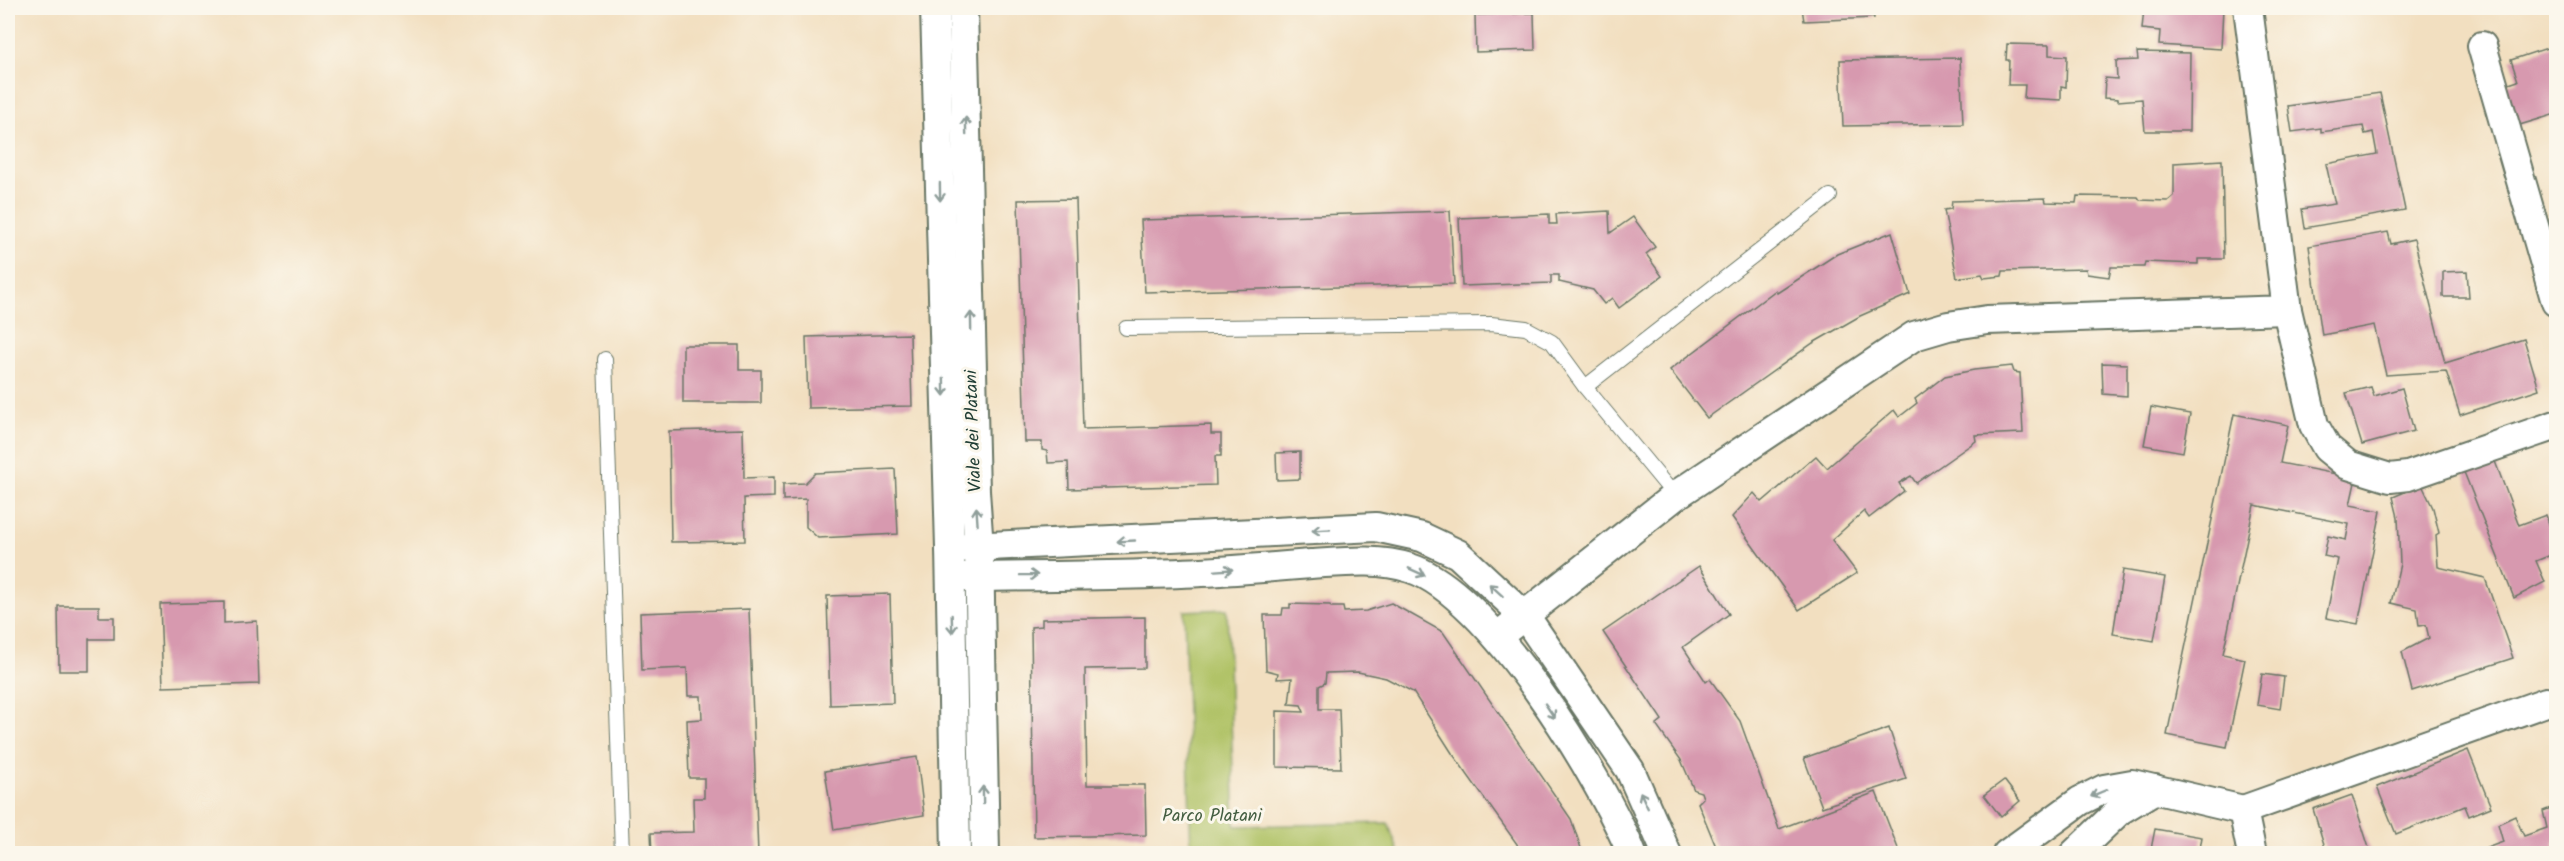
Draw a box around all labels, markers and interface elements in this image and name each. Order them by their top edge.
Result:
one-way arrow [961,117,972,137]
one-way arrow [934,181,945,201]
one-way arrow [965,312,977,332]
street label: Viale dei Platani [957,369,991,493]
one-way arrow [939,376,950,396]
one-way arrow [971,507,982,527]
one-way arrow [1311,524,1331,535]
one-way arrow [1117,535,1137,546]
one-way arrow [1214,565,1234,576]
one-way arrow [1408,567,1426,578]
one-way arrow [1019,570,1039,581]
one-way arrow [1489,583,1504,597]
one-way arrow [946,613,957,633]
one-way arrow [1544,702,1557,719]
one-way arrow [977,786,989,806]
one-way arrow [2090,788,2108,799]
one-way arrow [1638,791,1649,809]
park label: Parco Platani [1162,802,1262,831]

